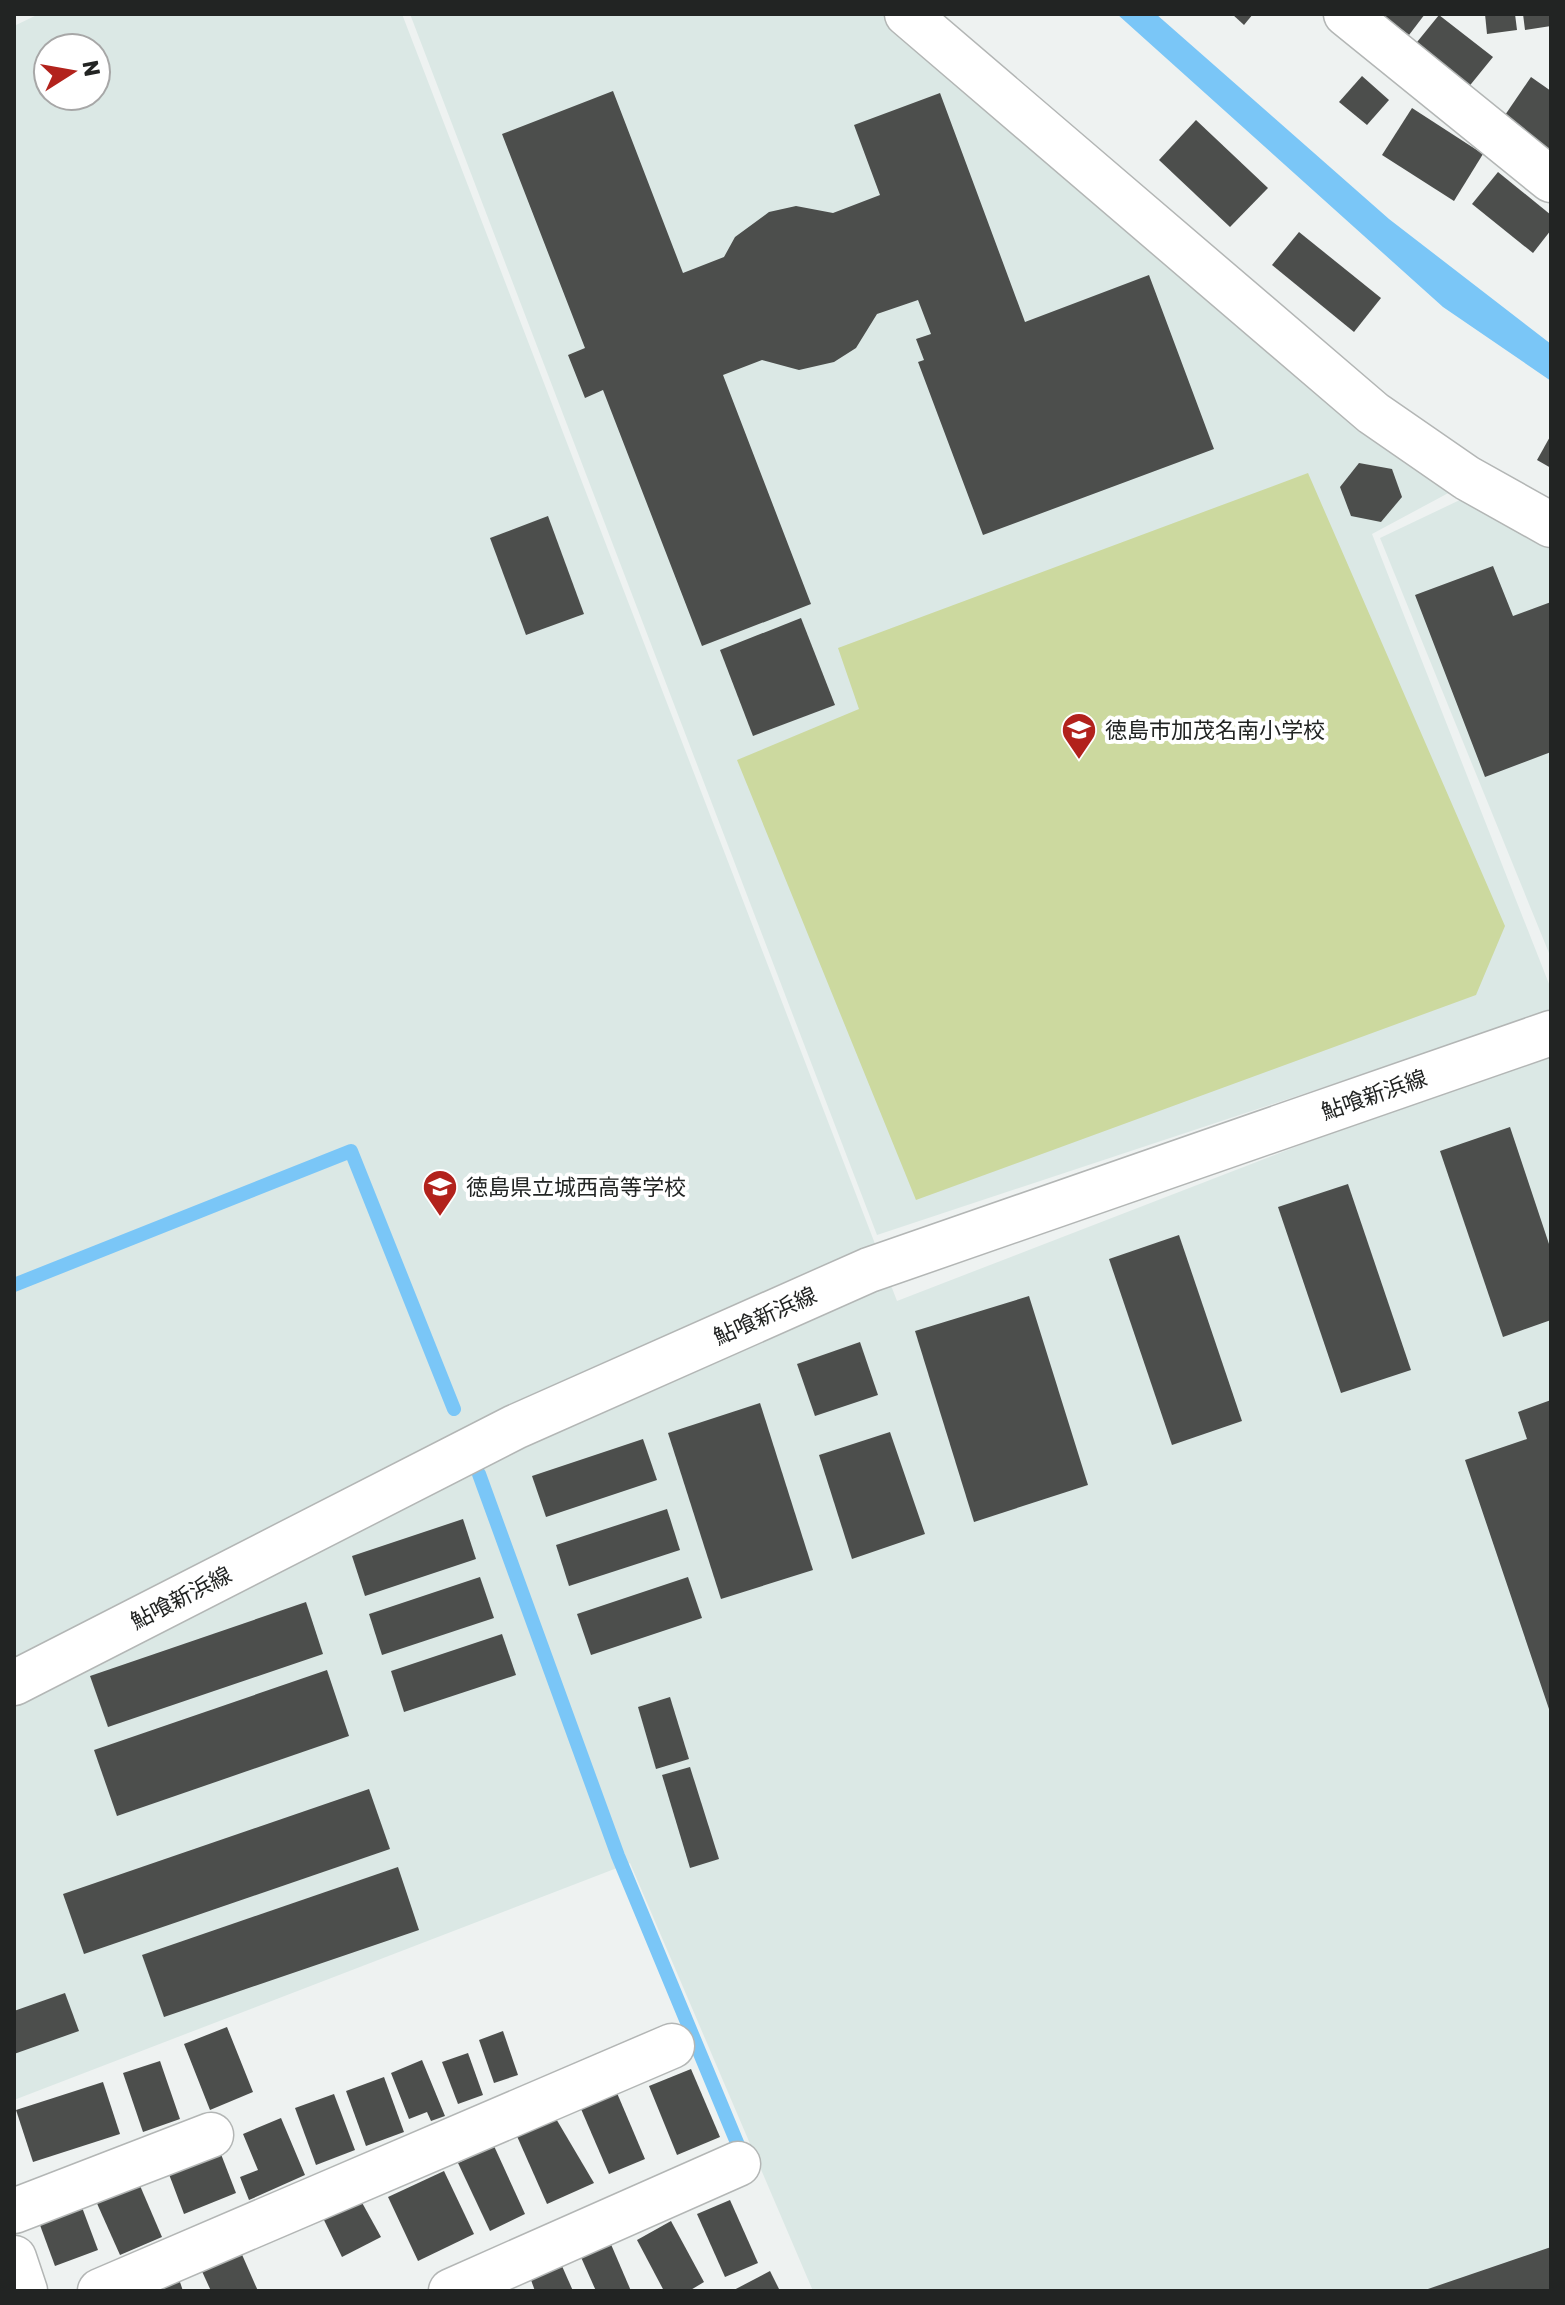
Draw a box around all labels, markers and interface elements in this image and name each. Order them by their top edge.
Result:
north arrow [32,32,112,112]
text: N [76,58,106,79]
school or university icon: 徳島市加茂名南小学校 [1060,711,1098,761]
place label: 徳島市加茂名南小学校 [1105,717,1325,744]
street label: 鮎喰新浜線 [1318,1064,1430,1126]
school or university icon: 徳島県立城西高等学校 [421,1168,459,1218]
place label: 徳島県立城西高等学校 [466,1174,686,1201]
street label: 鮎喰新浜線 [709,1281,821,1351]
street label: 鮎喰新浜線 [126,1561,236,1635]

